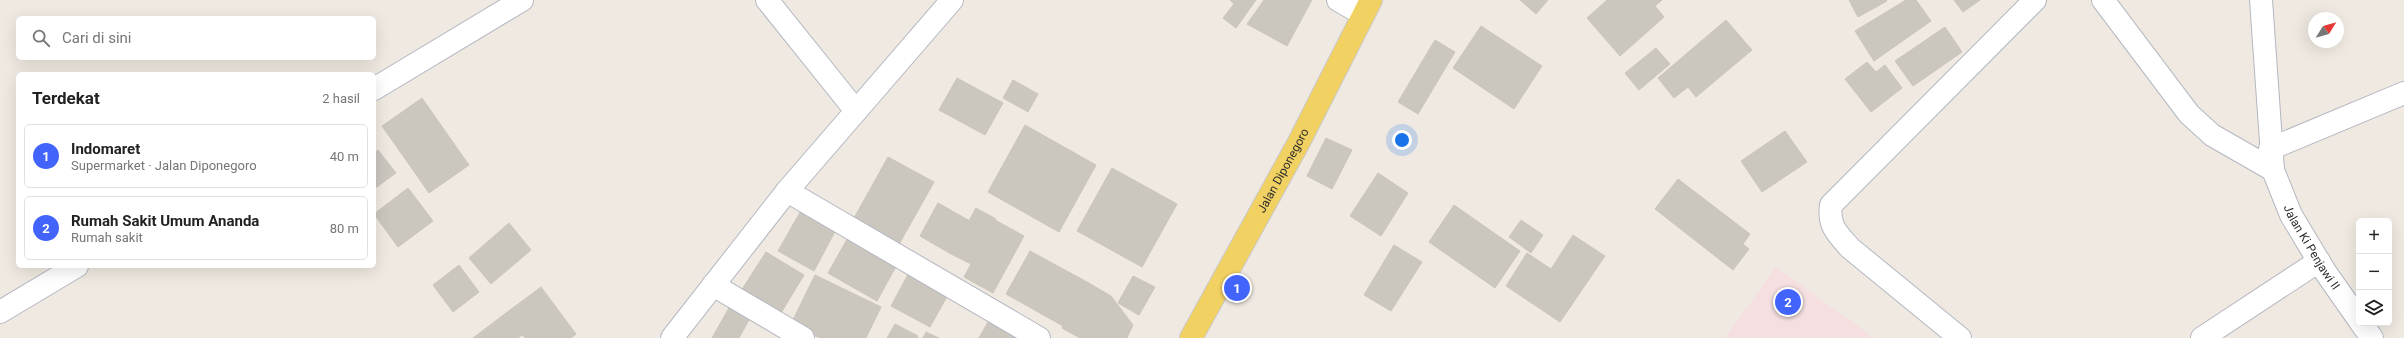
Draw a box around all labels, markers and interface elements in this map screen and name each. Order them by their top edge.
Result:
north arrow [2308,12,2344,48]
search box [16,16,376,60]
icon: search [30,27,52,49]
text: Cari di sini [62,29,132,47]
text: Terdekat [32,88,100,108]
text: 2 hasil [322,91,360,106]
street label: Jalan Diponegoro [1254,126,1312,215]
your location [1392,130,1412,150]
text: Indomaret [71,140,140,158]
text: 1 [42,149,50,164]
text: 40 m [330,149,359,164]
text: Supermarket · Jalan Diponegoro [71,158,257,173]
street label: Jalan Ki Penjawi II [2281,203,2343,292]
text: Rumah Sakit Umum Ananda [71,212,259,230]
map controls [2356,218,2392,326]
button: + [2356,218,2392,254]
text: 2 [42,221,50,236]
text: 80 m [330,221,359,236]
text: Rumah sakit [71,230,143,245]
button: − [2356,254,2392,290]
pin: 1 [1224,273,1250,303]
pin: 2 [1775,287,1801,317]
button: layers [2356,290,2392,326]

